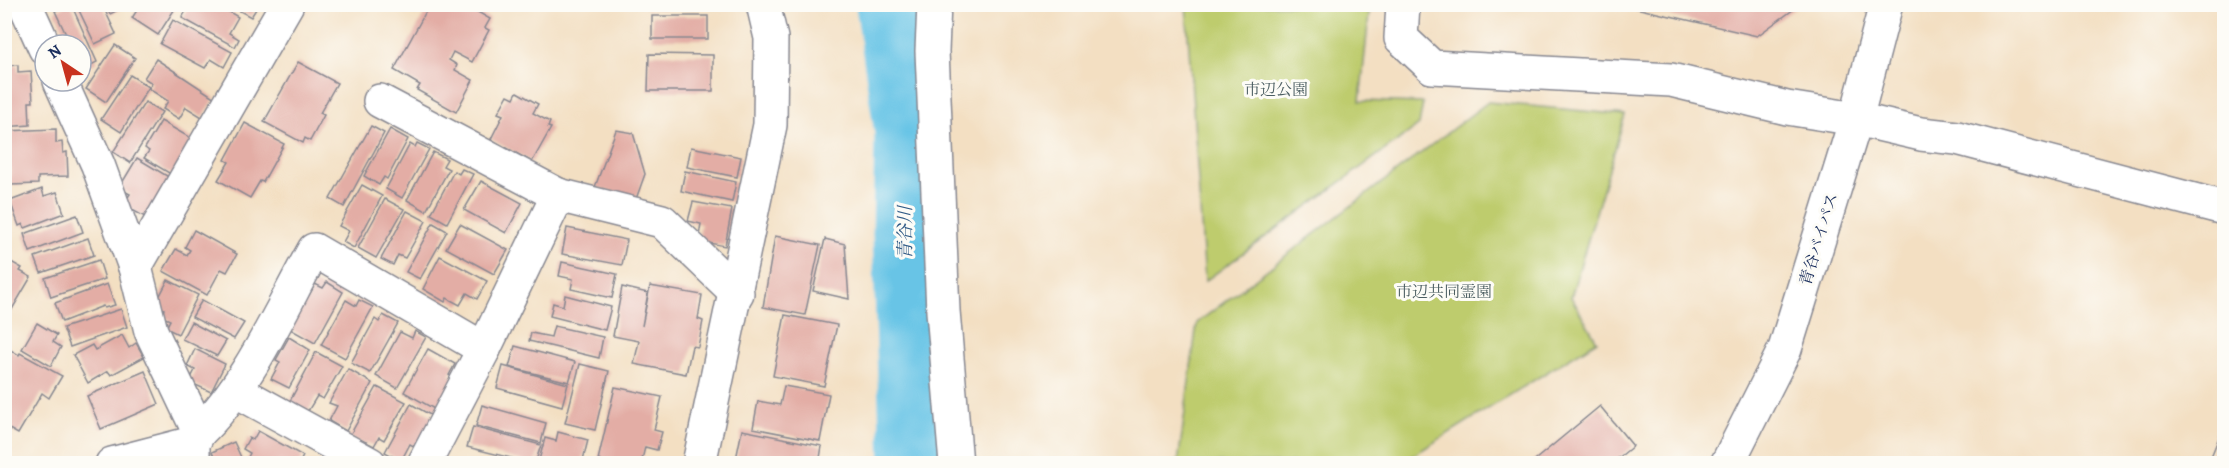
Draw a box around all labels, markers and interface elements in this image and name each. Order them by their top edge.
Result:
north arrow [33,33,93,93]
text: N [44,39,66,64]
park label: 市辺公園 [1244,79,1308,101]
street label: 青谷バイパス [1794,190,1843,288]
water label: 青谷川 [893,204,917,260]
park label: 市辺共同霊園 [1396,281,1492,303]

